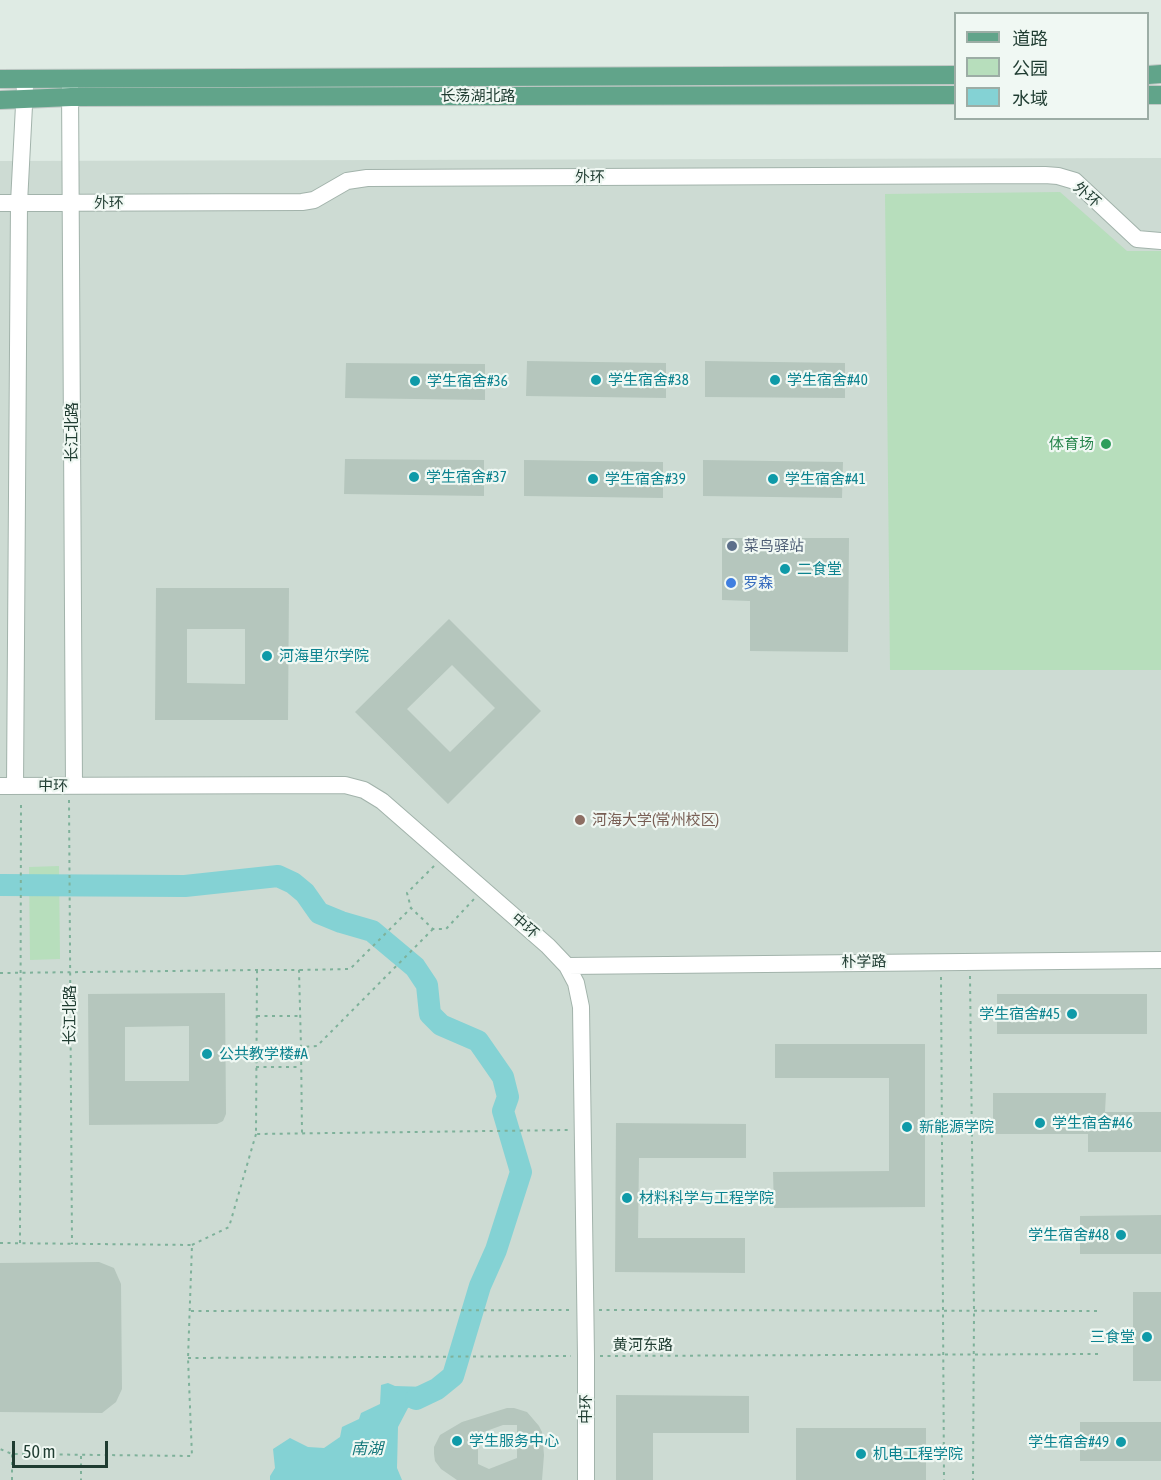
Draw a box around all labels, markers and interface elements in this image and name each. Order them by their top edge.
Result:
legend [954,12,1149,120]
text: 道路 [1012,28,1048,49]
text: 公园 [1012,58,1048,79]
street label: 长荡湖北路 [441,87,515,105]
text: 水域 [1012,88,1048,109]
street label: 外环 [575,168,605,186]
street label: 外环 [1070,178,1104,212]
street label: 外环 [94,194,124,212]
place label: 学生宿舍#38 [608,371,689,389]
place label: 学生宿舍#40 [787,371,868,389]
place label: 学生宿舍#36 [427,372,508,390]
marker: 学生宿舍#38 [589,373,603,387]
marker: 学生宿舍#40 [768,373,782,387]
marker: 学生宿舍#36 [408,374,422,388]
street label: 长江北路 [63,402,81,462]
place label: 体育场 [1049,435,1094,453]
marker: 体育场 [1099,437,1113,451]
place label: 学生宿舍#37 [426,468,507,486]
marker: 学生宿舍#37 [407,470,421,484]
place label: 学生宿舍#39 [605,470,686,488]
place label: 学生宿舍#41 [785,470,866,488]
marker: 学生宿舍#39 [586,472,600,486]
marker: 学生宿舍#41 [766,472,780,486]
place label: 菜鸟驿站 [744,537,804,555]
marker: 菜鸟驿站 [725,539,739,553]
place label: 二食堂 [797,560,842,578]
marker: 二食堂 [778,562,792,576]
place label: 罗森 [743,574,773,592]
marker: 罗森 [724,576,738,590]
place label: 河海里尔学院 [279,647,369,665]
marker: 河海里尔学院 [260,649,274,663]
street label: 中环 [38,777,68,795]
place label: 河海大学(常州校区) [592,811,719,829]
marker: 河海大学(常州校区) [573,813,587,827]
street label: 中环 [508,909,542,943]
street label: 朴学路 [841,953,887,971]
street label: 长江北路 [61,985,79,1045]
place label: 学生宿舍#45 [979,1005,1060,1023]
marker: 学生宿舍#45 [1065,1007,1079,1021]
place label: 公共教学楼#A [219,1045,308,1063]
marker: 公共教学楼#A [200,1047,214,1061]
place label: 学生宿舍#46 [1052,1114,1133,1132]
marker: 学生宿舍#46 [1033,1116,1047,1130]
place label: 新能源学院 [919,1118,994,1136]
marker: 新能源学院 [900,1120,914,1134]
place label: 材料科学与工程学院 [639,1189,774,1207]
marker: 材料科学与工程学院 [620,1191,634,1205]
place label: 学生宿舍#48 [1028,1226,1109,1244]
marker: 学生宿舍#48 [1114,1228,1128,1242]
place label: 三食堂 [1090,1328,1135,1346]
marker: 三食堂 [1140,1330,1154,1344]
street label: 黄河东路 [613,1336,673,1354]
street label: 中环 [577,1394,595,1424]
scale bar [15,1429,111,1467]
place label: 学生服务中心 [469,1432,559,1450]
place label: 学生宿舍#49 [1028,1433,1109,1451]
marker: 学生服务中心 [450,1434,464,1448]
marker: 学生宿舍#49 [1114,1435,1128,1449]
water label: 南湖 [351,1439,383,1459]
text: 50 m [23,1441,55,1462]
place label: 机电工程学院 [873,1445,963,1463]
marker: 机电工程学院 [854,1447,868,1461]

